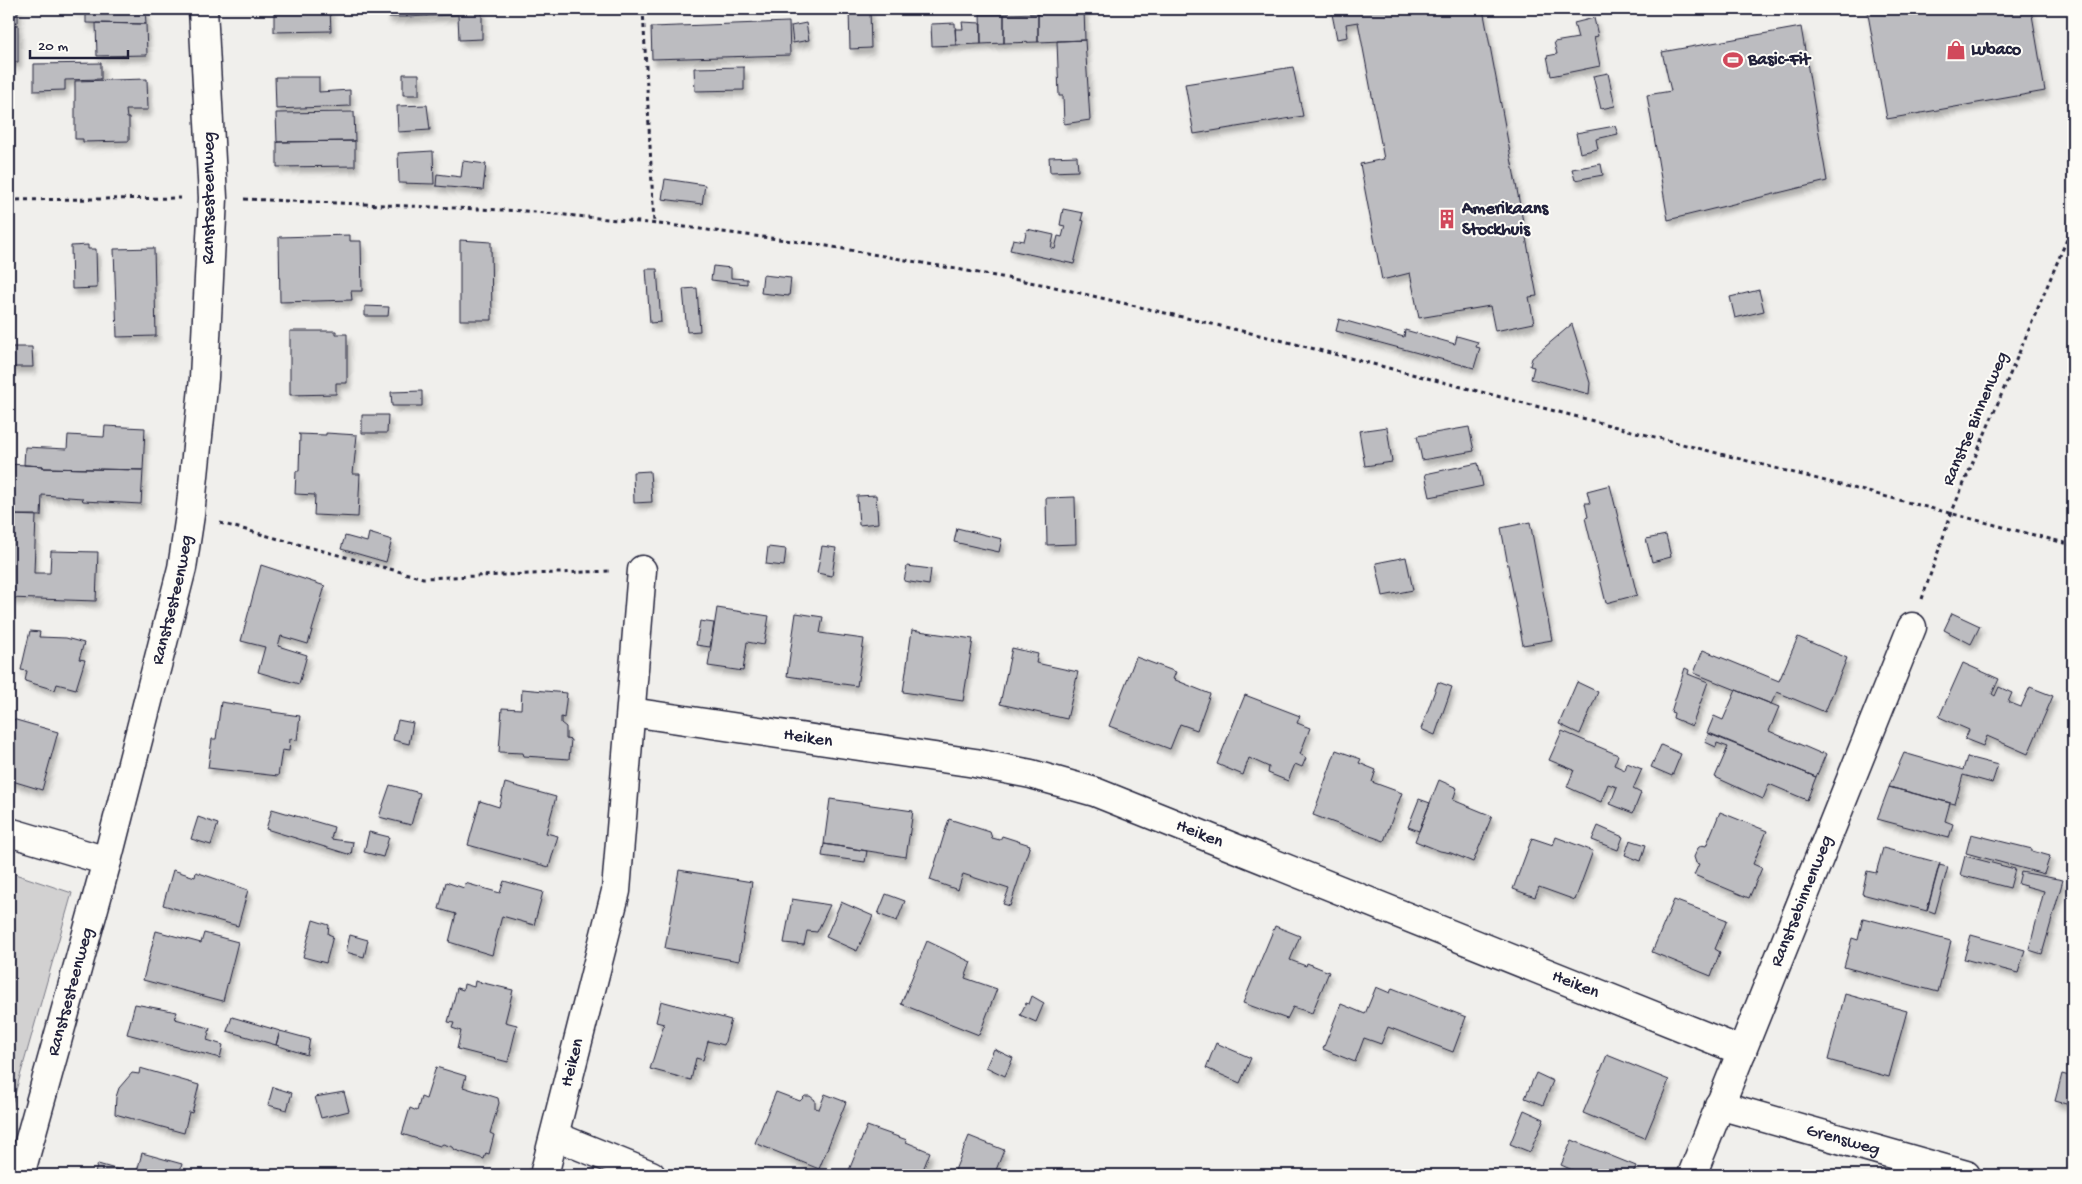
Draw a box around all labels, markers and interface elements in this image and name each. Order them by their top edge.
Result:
scale bar [30,28,128,60]
text: 20 m [38,38,68,56]
shop icon: Lubaco [1945,39,1967,61]
place label: Lubaco [1971,40,2022,61]
sports icon: Basic-Fit [1722,49,1744,71]
place label: Basic-Fit [1747,50,1812,71]
street label: Ranstsesteenweg [199,132,220,264]
place label: Amerikaans Stockhuis [1461,199,1550,241]
building icon: Amerikaans Stockhuis [1436,208,1458,230]
street label: Ranstse Binnenweg [1938,349,2014,489]
street label: Ranstsesteenweg [147,534,197,667]
street label: Heiken [782,724,834,752]
street label: Heiken [1173,815,1227,853]
street label: Ranstsebinnenweg [1766,832,1838,970]
street label: Ranstsesteenweg [43,925,99,1059]
street label: Heiken [1549,965,1603,1003]
street label: Heiken [556,1036,589,1089]
street label: Grensweg [1804,1120,1882,1161]

